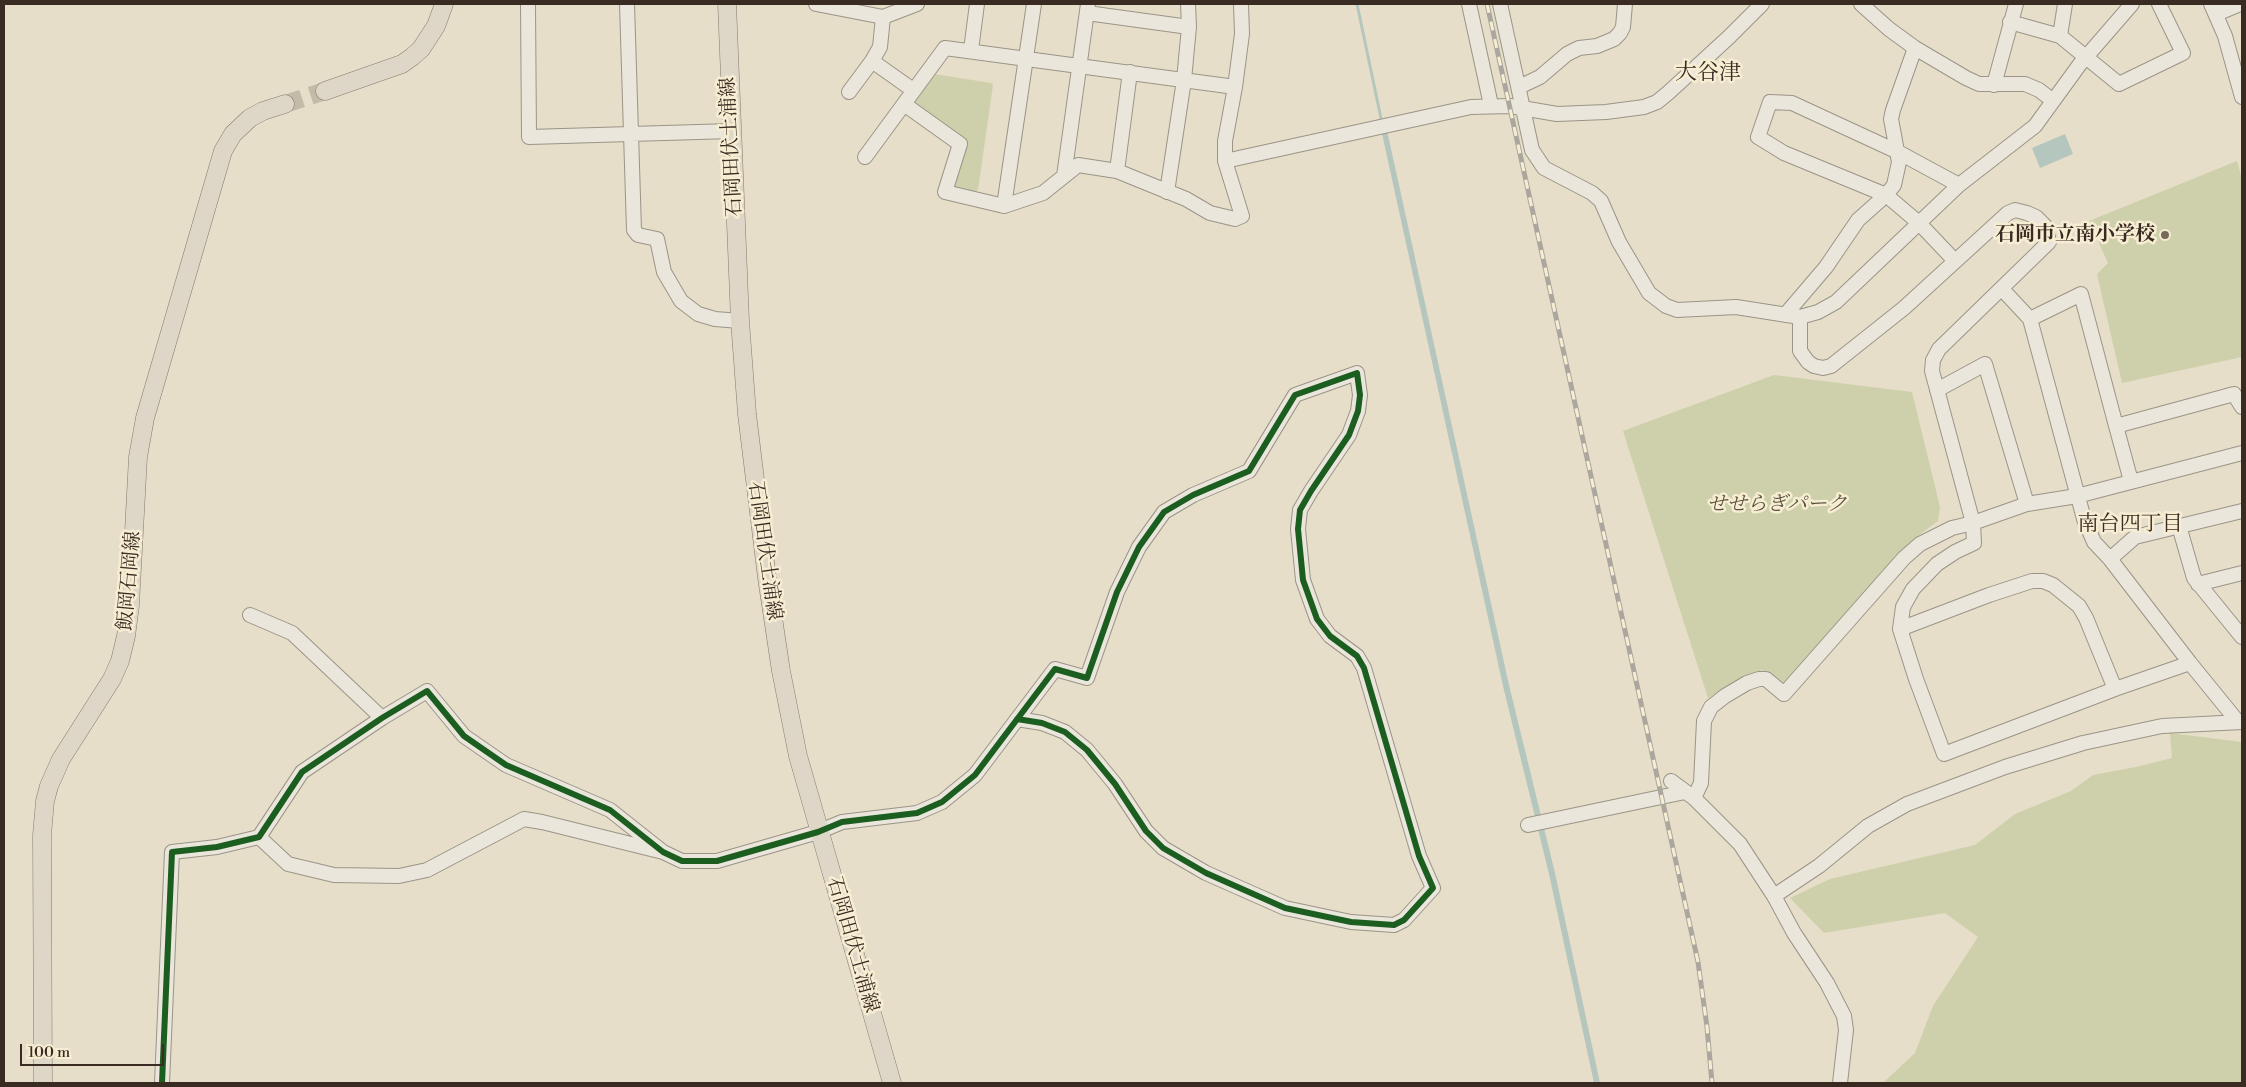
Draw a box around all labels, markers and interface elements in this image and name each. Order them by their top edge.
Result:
district label: 大谷津 [1675,61,1741,87]
street label: 石岡田伏土浦線 [716,76,748,218]
place label: 石岡市立南小学校 [1995,223,2155,247]
marker: 石岡市立南小学校 [2159,229,2171,241]
street label: 石岡田伏土浦線 [742,480,786,622]
park label: せせらぎパーク [1707,493,1847,517]
district label: 南台四丁目 [2078,512,2182,538]
street label: 飯岡石岡線 [114,530,146,632]
street label: 石岡田伏土浦線 [821,874,883,1016]
scale bar [22,1034,166,1066]
text: 100 m [28,1043,70,1062]

